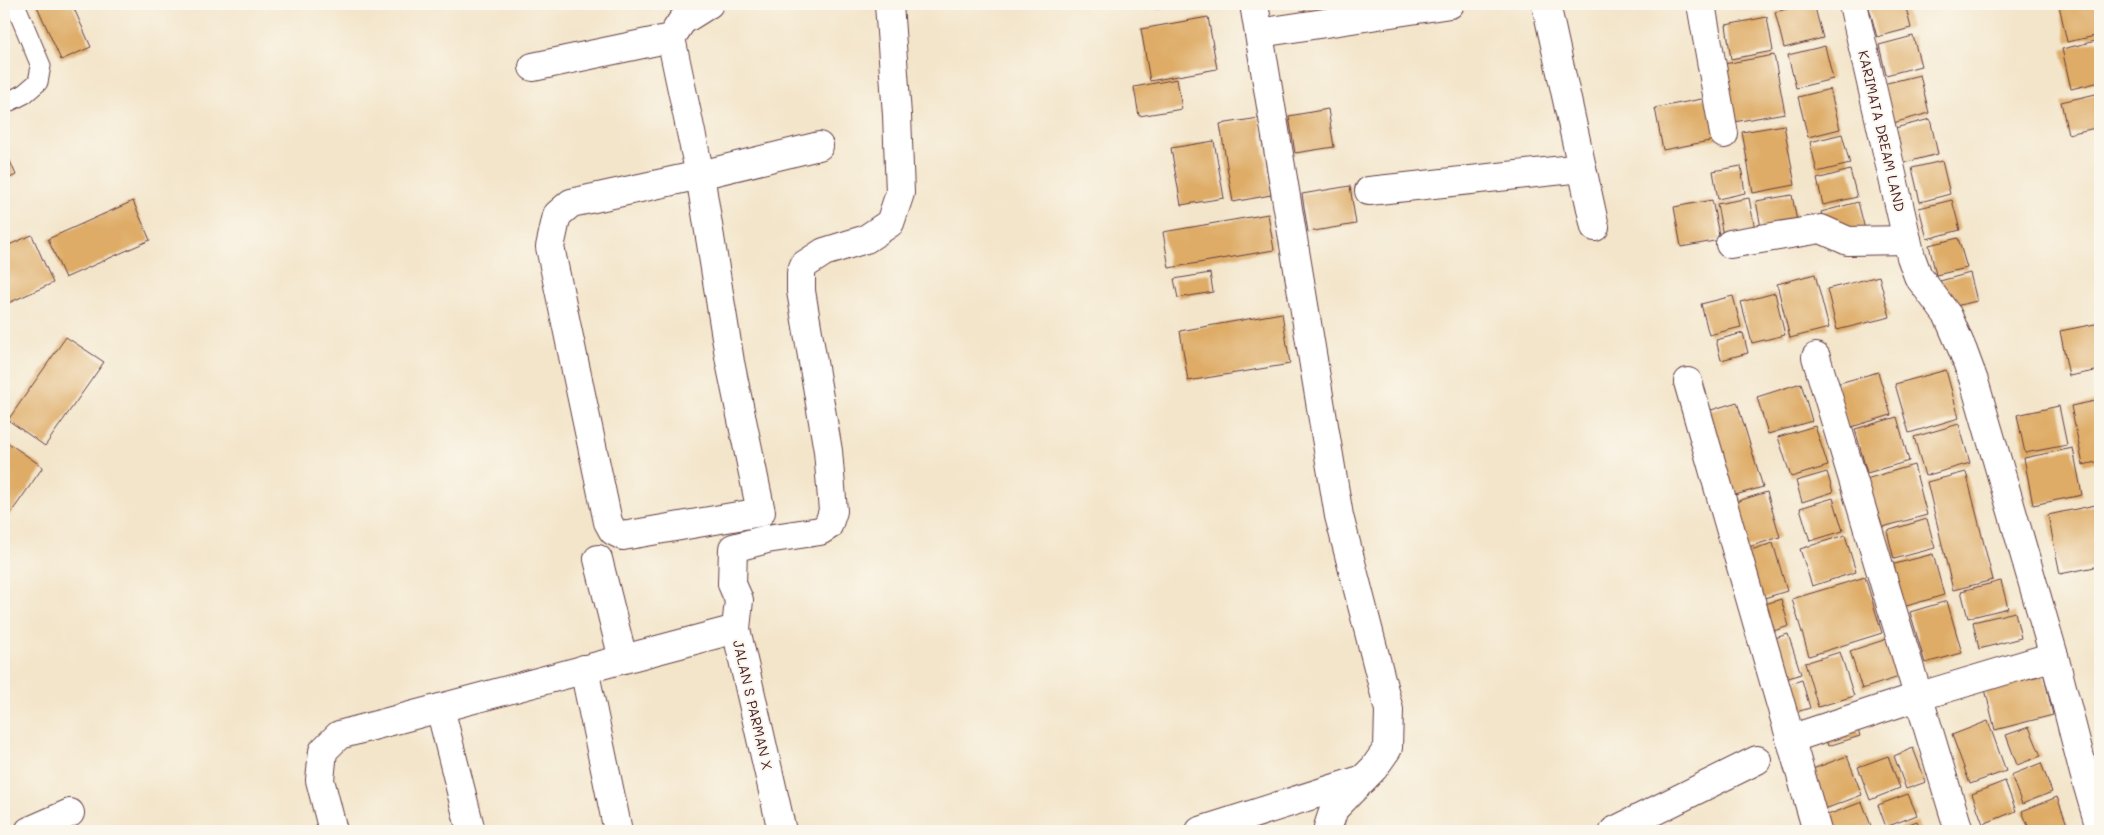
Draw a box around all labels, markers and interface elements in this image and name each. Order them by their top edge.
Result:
street label: KARIMATA DREAM LAND [1854,48,1910,214]
street label: JALAN S PARMAN X [729,638,777,772]

